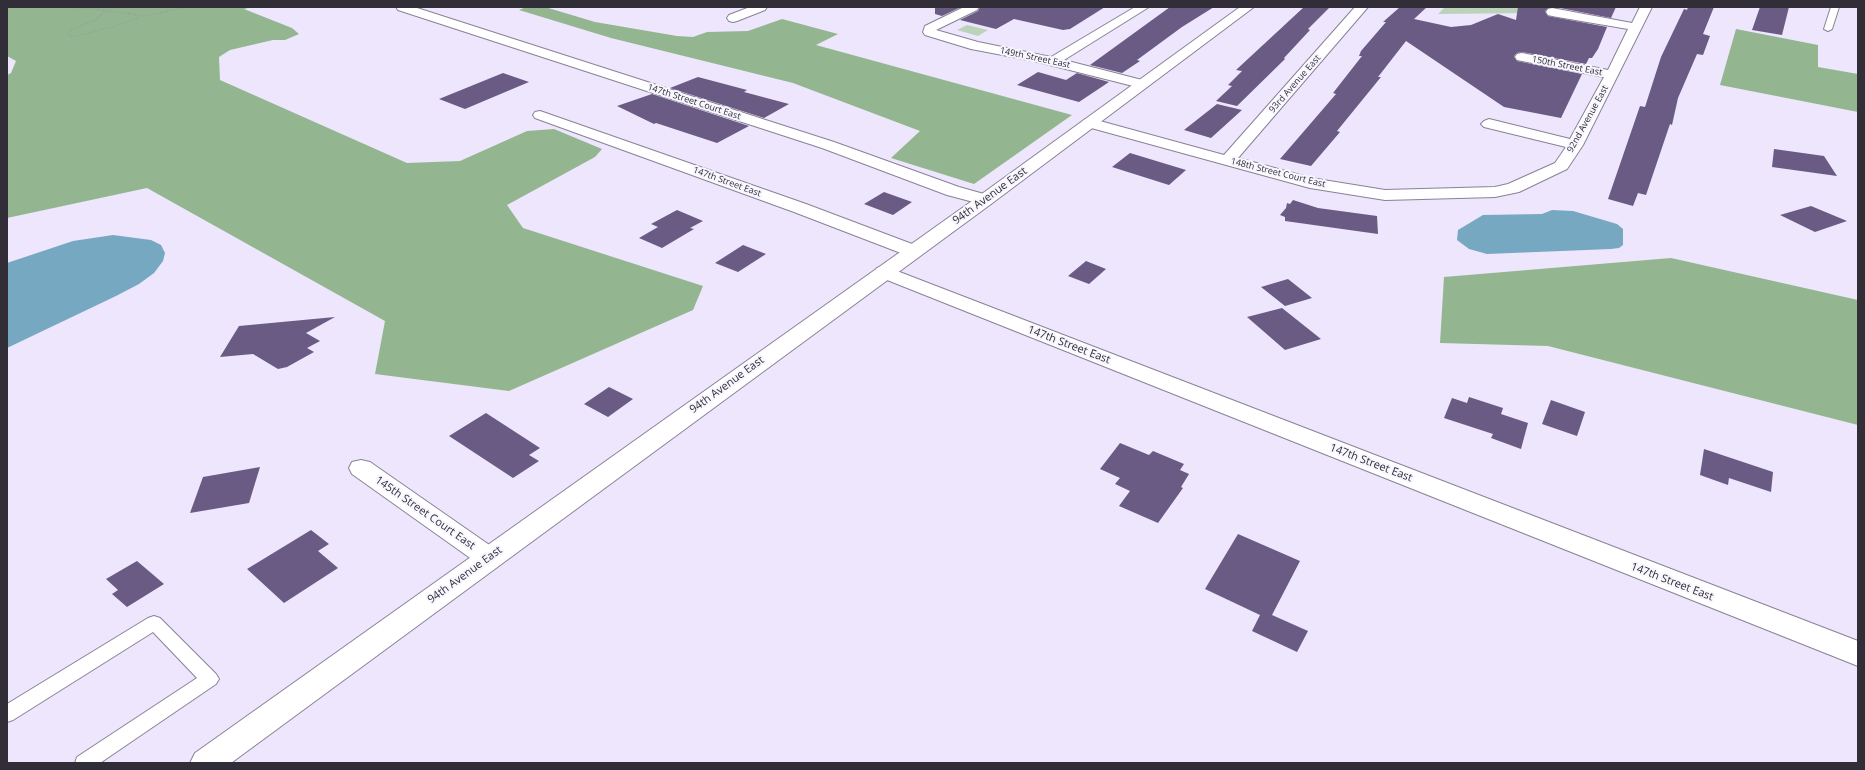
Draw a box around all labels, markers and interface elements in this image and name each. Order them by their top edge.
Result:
street label: 149th Street East [999,45,1071,71]
street label: 93rd Avenue East [1267,53,1323,115]
street label: 150th Street East [1531,54,1603,78]
street label: 147th Street Court East [646,82,742,122]
street label: 92nd Avenue East [1565,84,1611,154]
street label: 148th Street Court East [1229,156,1327,190]
street label: 147th Street East [692,165,762,199]
street label: 94th Avenue East [950,165,1030,227]
street label: 147th Street East [1026,323,1112,367]
street label: 94th Avenue East [687,354,767,416]
street label: 147th Street East [1328,441,1414,485]
street label: 145th Street Court East [373,473,477,553]
street label: 94th Avenue East [425,544,505,606]
street label: 147th Street East [1629,560,1715,604]

